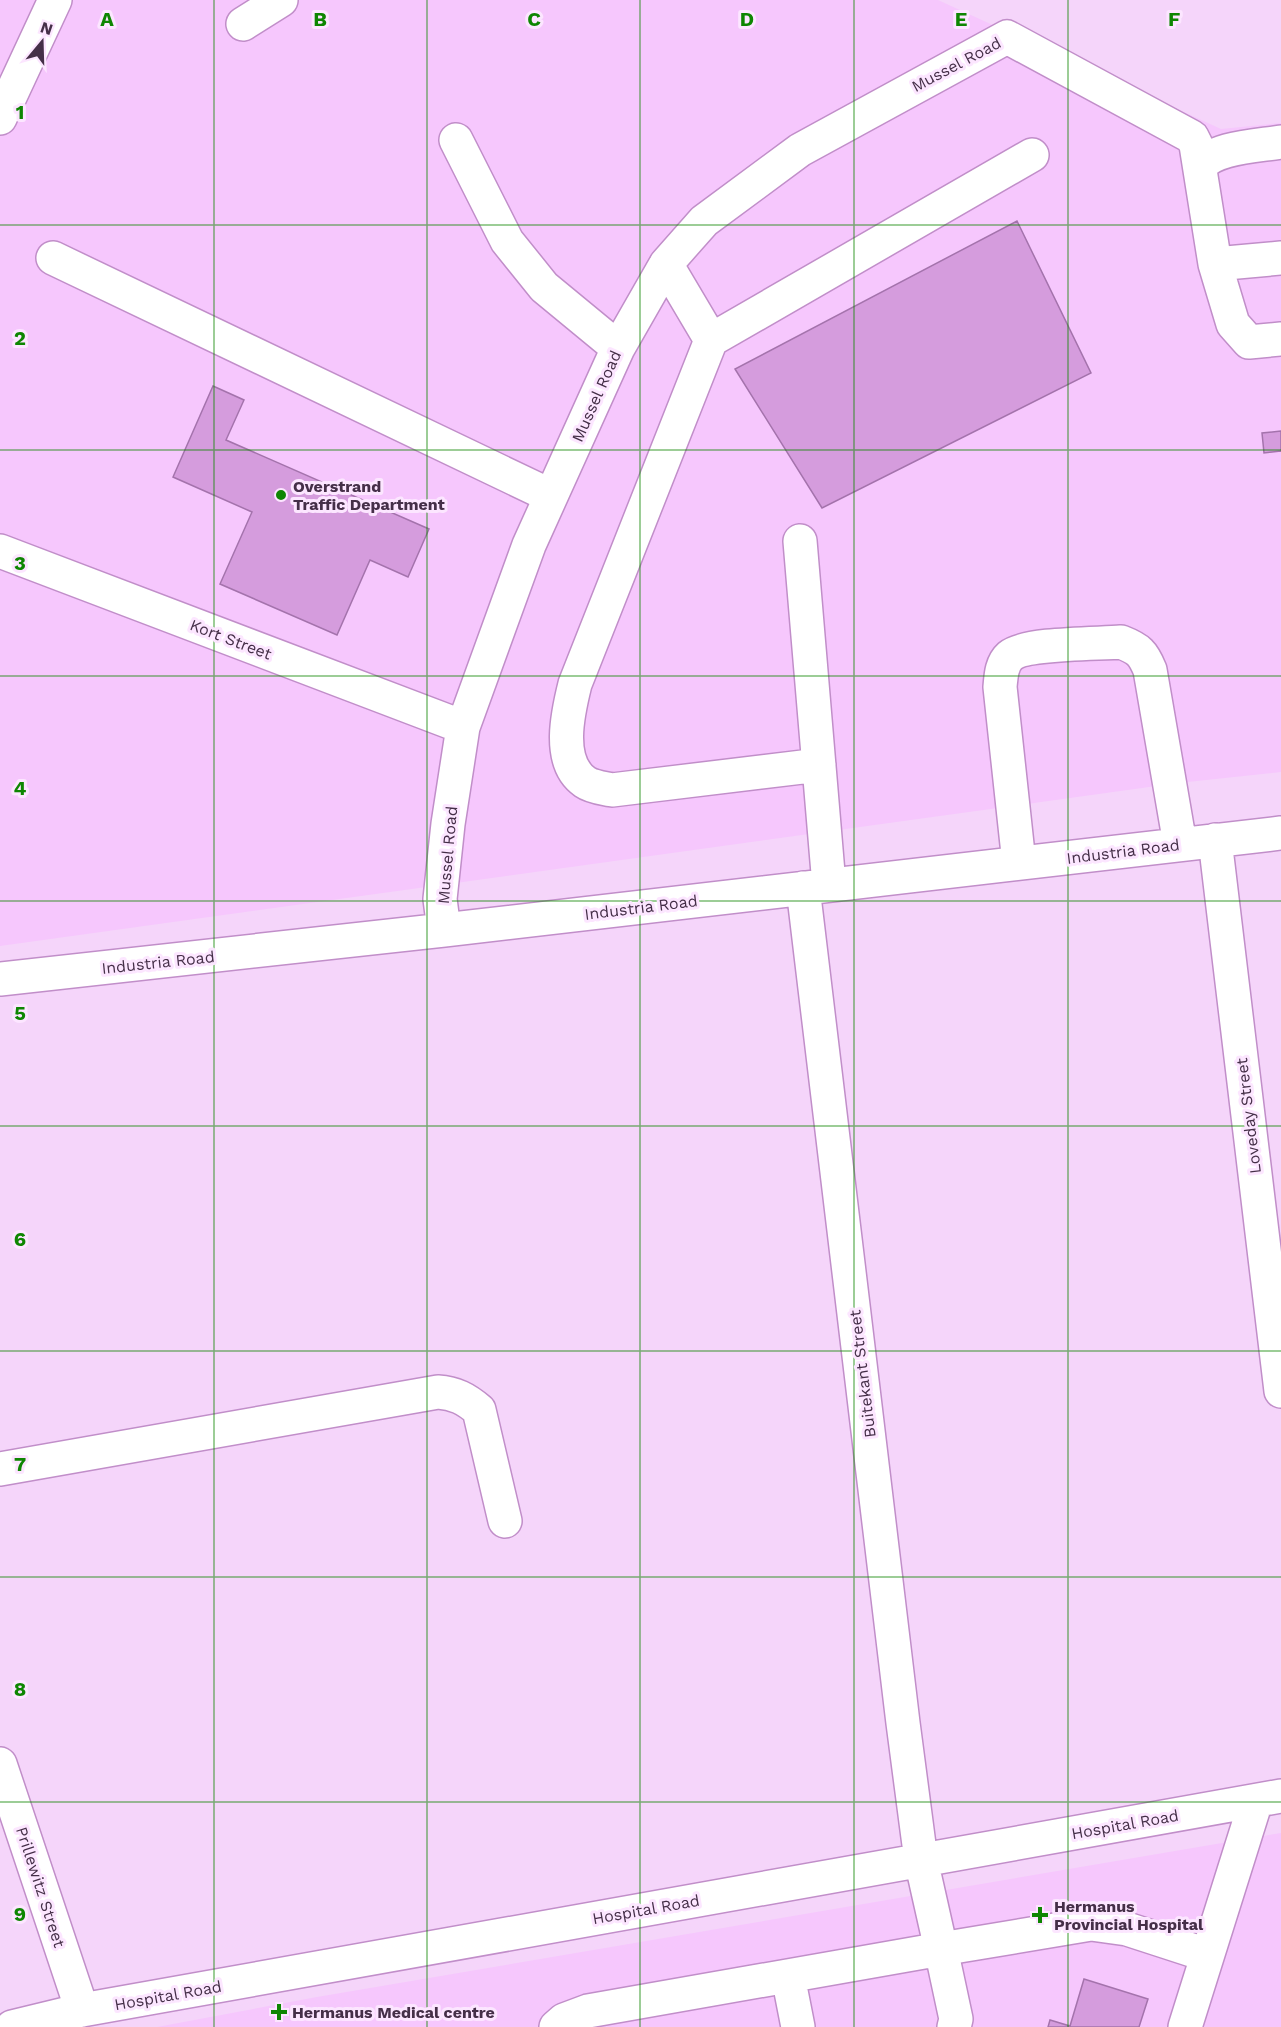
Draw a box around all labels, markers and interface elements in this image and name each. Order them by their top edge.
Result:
text: A [100,7,114,31]
text: B [313,7,327,31]
text: C [527,7,541,31]
text: D [740,7,754,31]
text: E [955,7,967,31]
text: F [1168,7,1180,31]
north arrow [12,12,72,72]
text: N [38,17,55,39]
street label: Mussel Road [908,33,1004,96]
text: 1 [16,100,24,124]
text: 2 [14,326,26,350]
street label: Mussel Road [568,347,625,445]
place label: Overstrand Traffic Department [293,477,445,514]
marker: Overstrand Traffic Department [274,488,288,502]
text: 3 [14,551,26,575]
street label: Kort Street [187,615,275,664]
text: 4 [14,776,27,800]
street label: Mussel Road [434,805,461,905]
street label: Industria Road [1066,835,1181,868]
street label: Industria Road [584,891,699,924]
street label: Industria Road [101,947,216,978]
text: 5 [14,1001,26,1025]
street label: Loveday Street [1232,1057,1265,1175]
text: 6 [14,1227,26,1251]
street label: Buitekant Street [845,1309,880,1439]
text: 7 [14,1452,26,1476]
text: 8 [14,1677,26,1701]
street label: Hospital Road [1070,1806,1180,1843]
street label: Prillewitz Street [12,1824,69,1950]
street label: Hospital Road [591,1891,701,1928]
place label: Hermanus Provincial Hospital [1054,1897,1204,1934]
text: 9 [14,1902,26,1926]
marker: Hermanus Provincial Hospital [1031,1906,1049,1924]
street label: Hospital Road [113,1977,223,2014]
marker: Hermanus Medical centre [270,2003,288,2021]
place label: Hermanus Medical centre [292,2003,495,2022]

